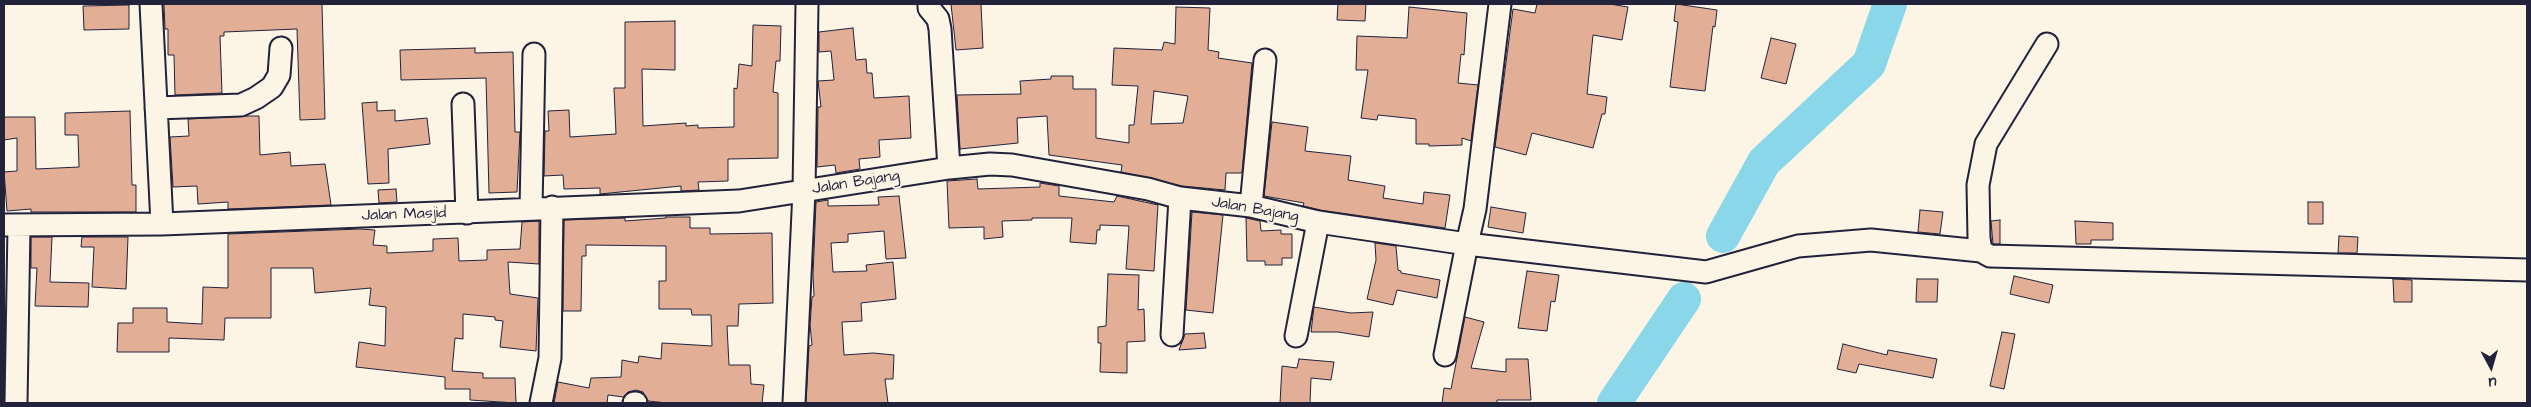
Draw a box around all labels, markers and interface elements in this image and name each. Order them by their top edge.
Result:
street label: Jalan Bajang [811,167,901,199]
street label: Jalan Bajang [1210,193,1300,227]
street label: Jalan Masjid [361,204,447,226]
north arrow [2466,342,2516,392]
text: U [2488,372,2498,392]

